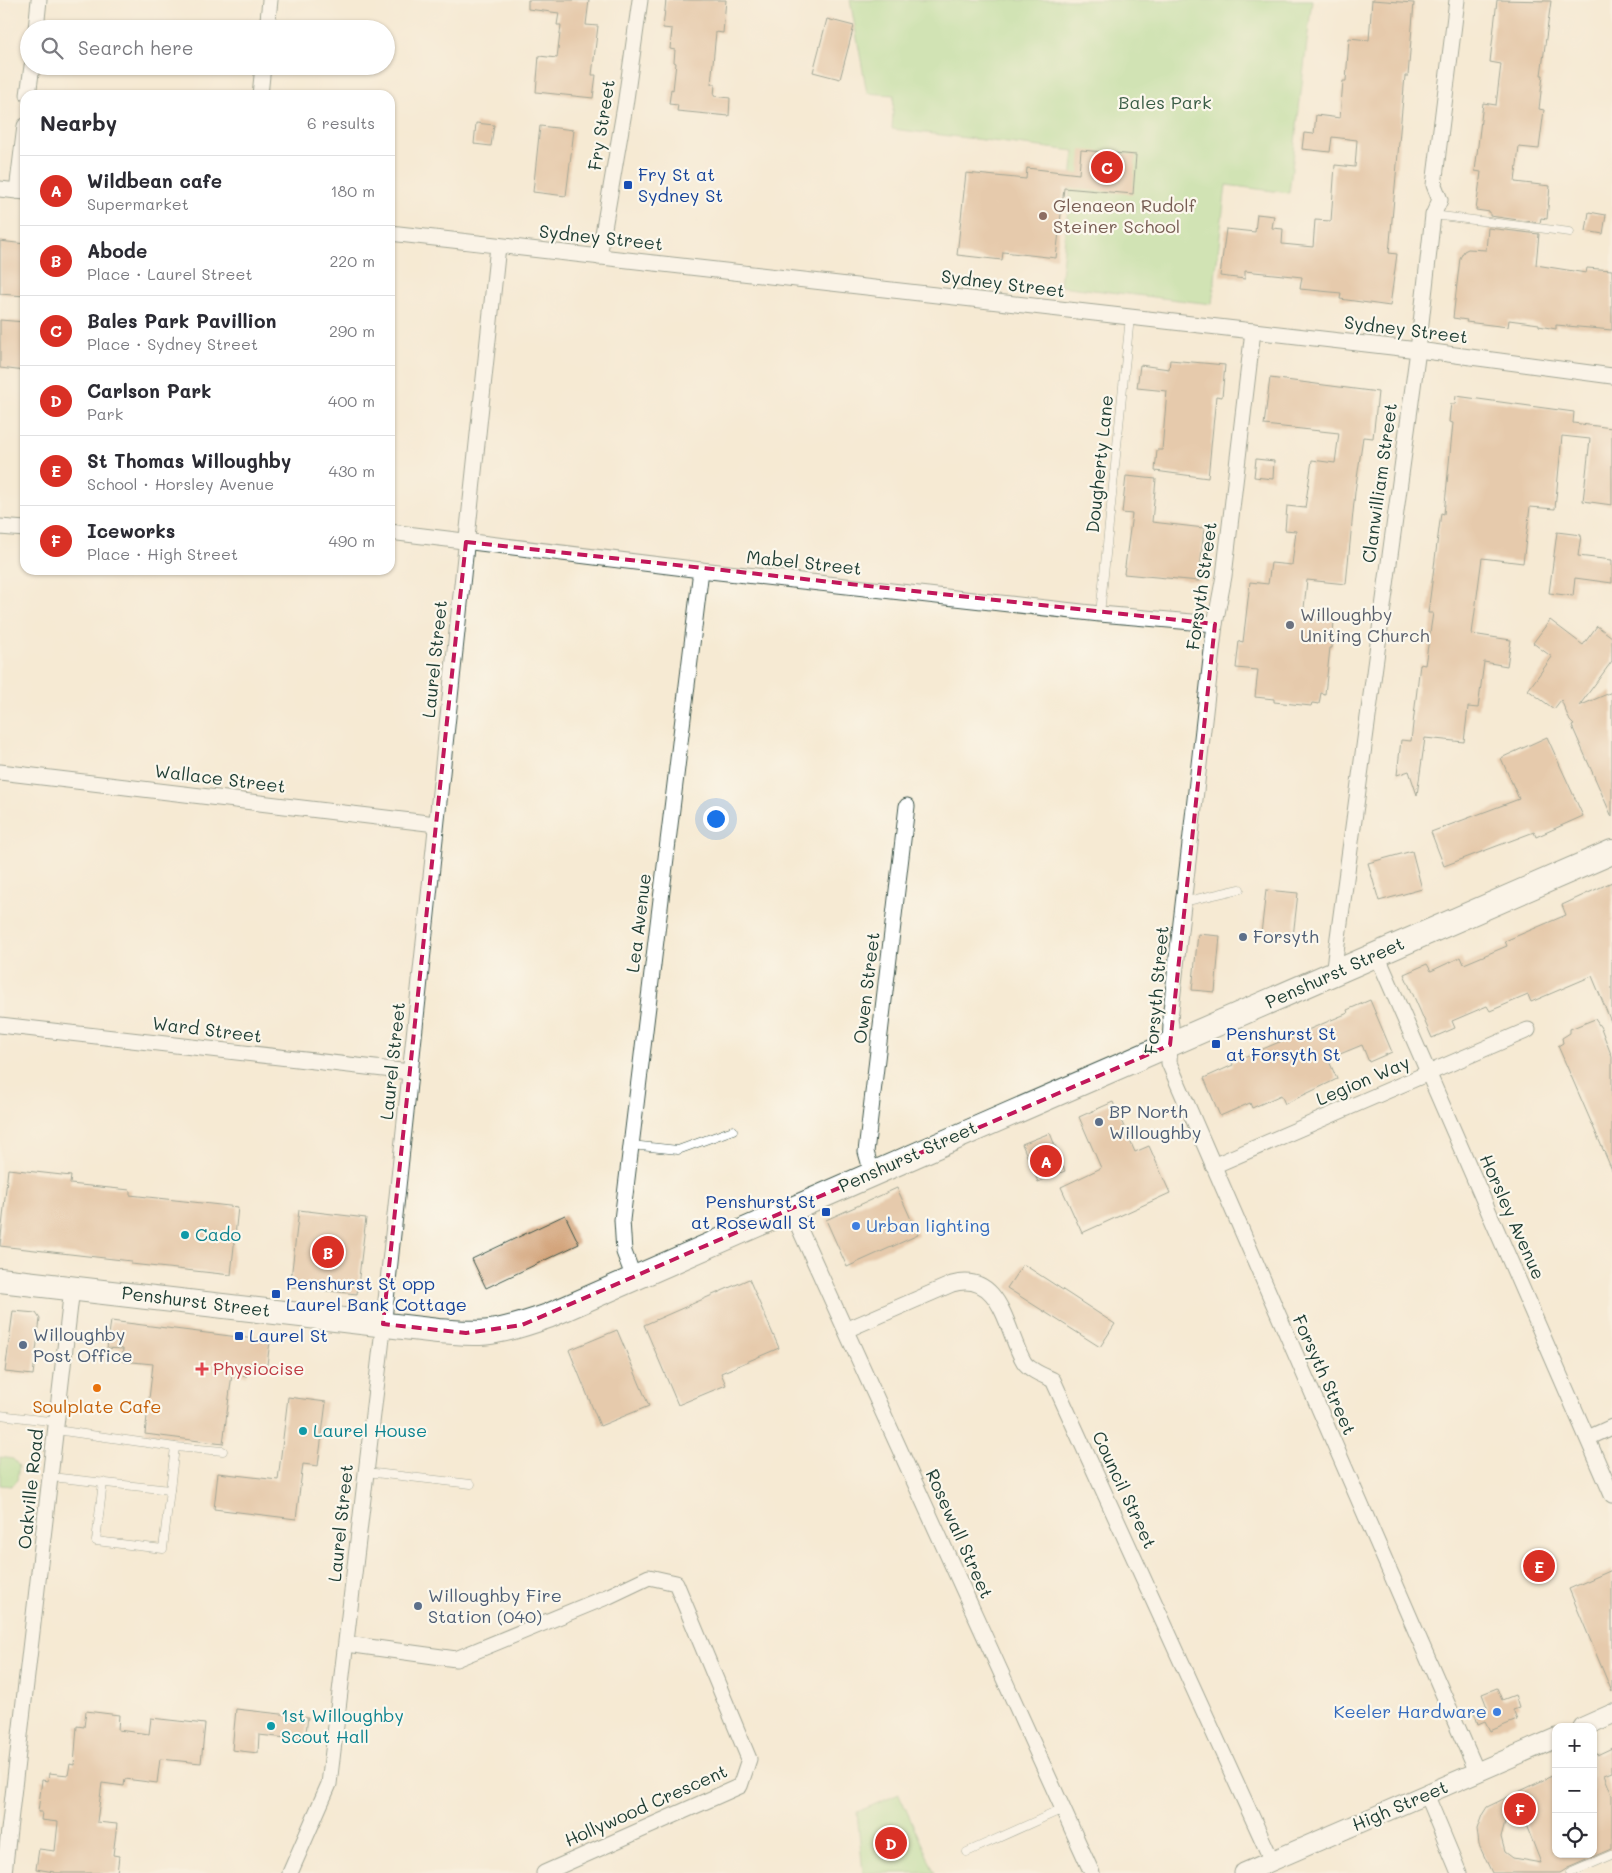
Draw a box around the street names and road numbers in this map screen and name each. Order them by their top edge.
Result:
street label: Fry Street [582,78,620,172]
street label: Sydney Street [538,219,664,255]
street label: Sydney Street [940,264,1066,303]
street label: Sydney Street [1343,310,1469,349]
street label: Dougherty Lane [1080,394,1118,534]
street label: Clanwilliam Street [1356,401,1402,564]
street label: Forsyth Street [1180,520,1222,651]
street label: Mabel Street [745,544,863,580]
street label: Laurel Street [416,599,452,719]
street label: Wallace Street [153,758,287,798]
street label: Lea Avenue [620,872,656,974]
street label: Forsyth Street [1138,925,1174,1055]
street label: Owen Street [847,931,885,1045]
street label: Penshurst Street [1261,931,1408,1013]
street label: Laurel Street [374,1001,410,1121]
street label: Ward Street [151,1010,263,1048]
street label: Legion Way [1312,1050,1413,1111]
street label: Penshurst Street [834,1115,981,1197]
street label: Horsley Avenue [1475,1150,1551,1283]
street label: Penshurst Street [120,1280,272,1322]
street label: Forsyth Street [1288,1311,1362,1438]
street label: Council Street [1087,1427,1163,1552]
street label: Oakville Road [12,1428,48,1550]
street label: Laurel Street [322,1463,358,1583]
street label: Rosewall Street [921,1465,999,1602]
street label: Hollywood Crescent [560,1758,731,1852]
street label: High Street [1348,1774,1451,1836]

